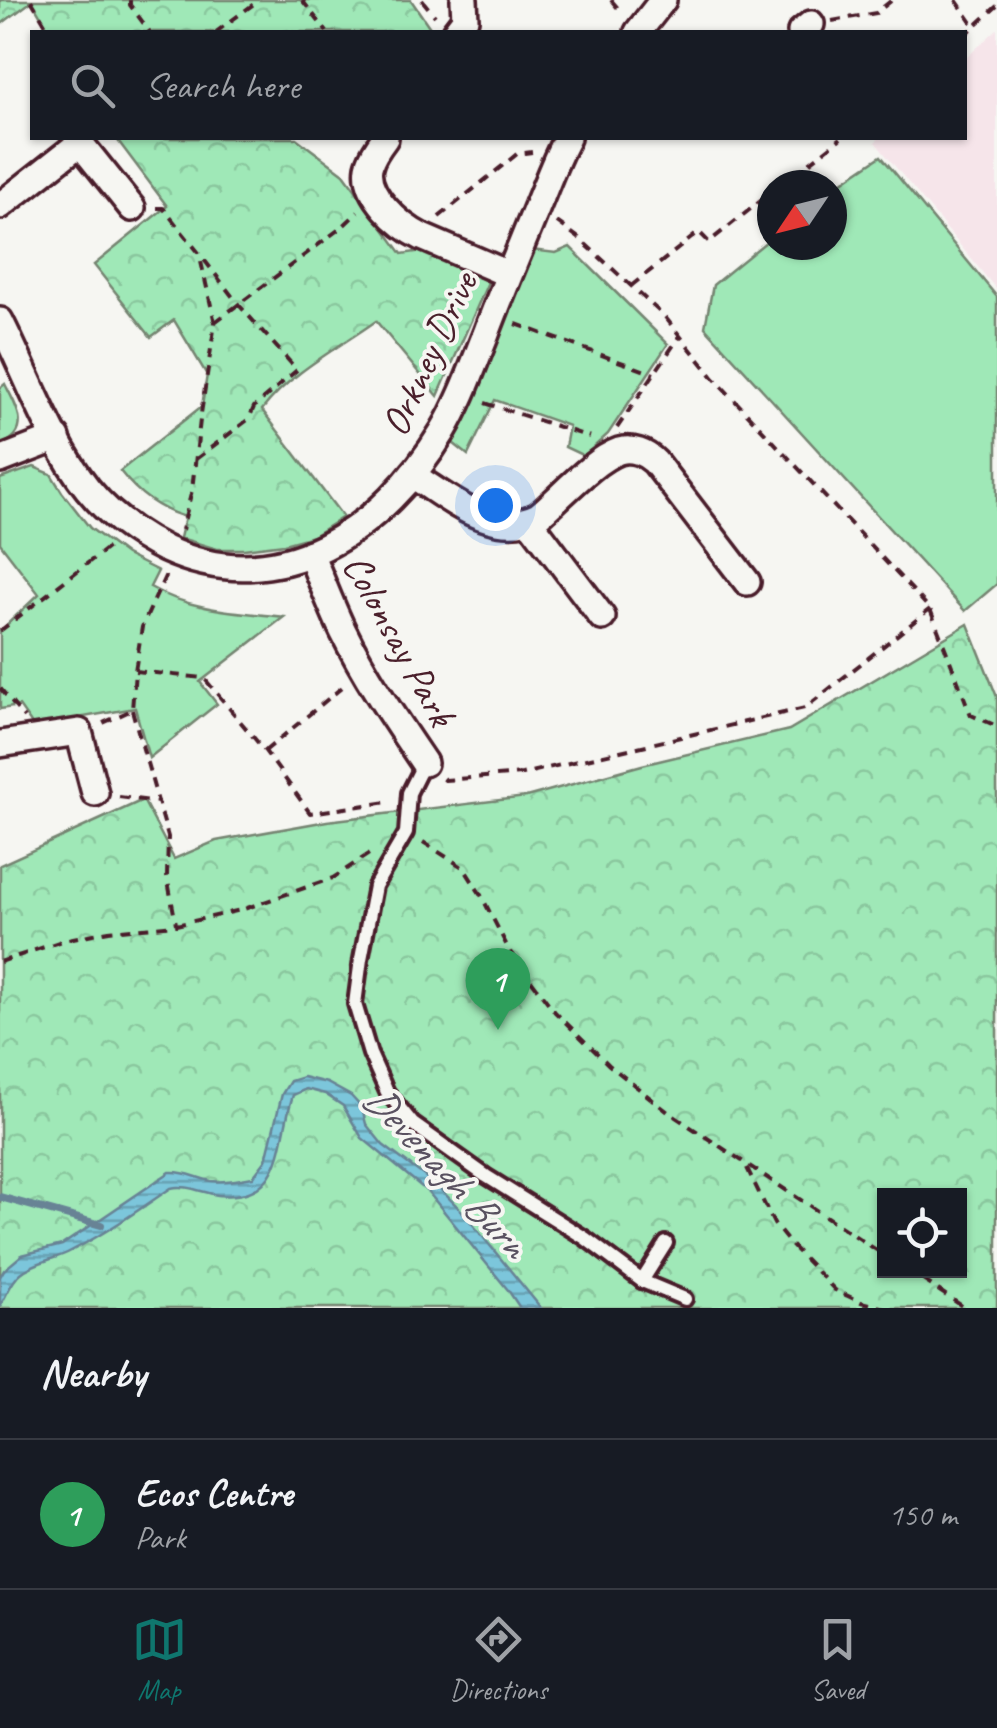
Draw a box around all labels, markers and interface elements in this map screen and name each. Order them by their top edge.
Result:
search box [30,30,967,140]
icon: search [65,58,120,113]
text: Search here [145,62,300,109]
north arrow [757,170,847,260]
street label: Orkney Drive [369,262,490,444]
your location [470,480,521,531]
street label: Colonsay Park [331,545,468,737]
pin: 1 [466,948,530,1030]
water label: Devenagh Burn [352,1073,543,1272]
map controls [877,1188,967,1278]
button: locate [877,1188,967,1278]
text: Nearby [40,1347,146,1400]
text: Ecos Centre [135,1470,293,1517]
text: 1 [65,1494,80,1535]
text: 150 m [888,1494,957,1535]
text: Park [135,1517,186,1558]
tab: Map [132,1612,187,1707]
tab: Directions [450,1612,547,1707]
tab: Saved [810,1612,865,1707]

